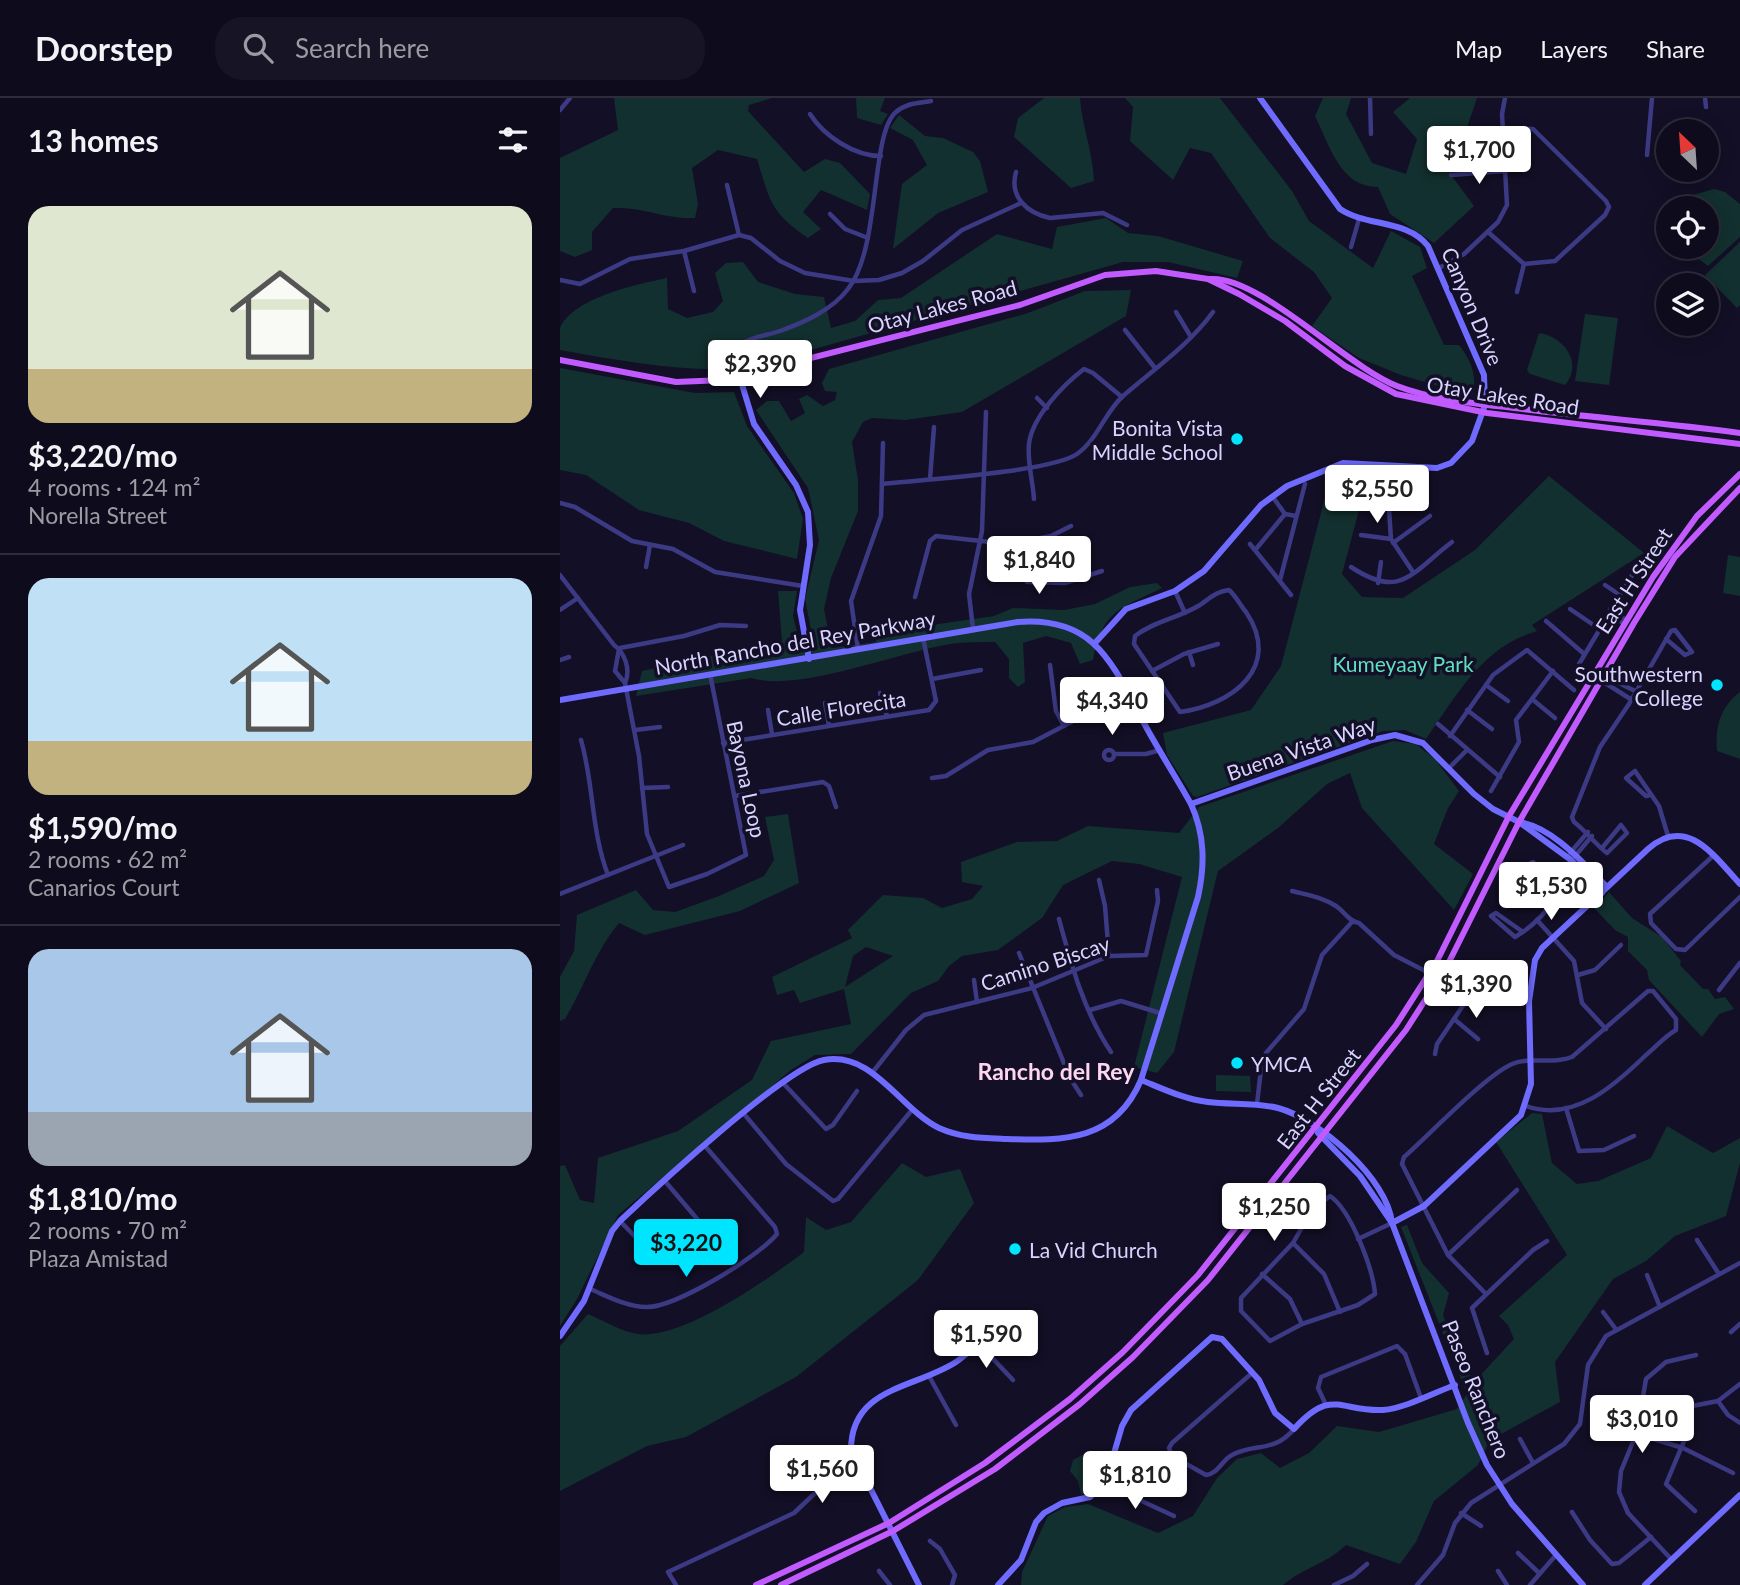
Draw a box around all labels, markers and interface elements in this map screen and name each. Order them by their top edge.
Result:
search box [215,17,705,80]
text: Doorstep [35,28,173,68]
icon: search [239,29,277,67]
text: Search here [295,32,429,64]
text: Map [1455,34,1502,63]
text: Layers [1540,34,1608,63]
text: Share [1646,34,1705,63]
north arrow [1656,119,1718,182]
map controls [1656,119,1719,336]
icon: filters [494,121,532,159]
text: 13 homes [28,122,159,158]
pin: $1,700 [1422,126,1536,186]
text: $1,700 [1443,135,1515,163]
button: locate [1656,196,1719,259]
street label: Canyon Drive [1437,243,1509,369]
icon: home [217,252,343,378]
button: layers [1656,273,1719,336]
street label: Otay Lakes Road [865,274,1019,338]
pin: $2,390 [703,341,817,400]
text: $2,390 [724,349,796,377]
street label: Otay Lakes Road [1425,371,1581,419]
place label: Bonita Vista Middle School [1092,415,1223,464]
marker: Bonita Vista Middle School [1229,431,1245,447]
text: $3,220/mo [28,437,177,473]
pin: $2,550 [1320,466,1434,525]
text: 4 rooms · 124 m² [28,473,200,501]
text: $2,550 [1341,474,1413,502]
text: Norella Street [28,501,167,529]
street label: East H Street [1590,522,1677,638]
pin: $1,840 [982,536,1096,596]
text: $1,840 [1003,545,1075,573]
street label: North Rancho del Rey Parkway [653,605,937,679]
icon: home [217,624,343,750]
park label: Kumeyaay Park [1332,651,1474,676]
place label: Southwestern College [1574,661,1703,710]
marker: Southwestern College [1709,677,1725,693]
pin: $4,340 [1055,678,1169,737]
street label: Calle Florecita [774,685,908,731]
text: $4,340 [1076,686,1148,714]
street label: Buena Vista Way [1223,711,1379,785]
street label: Bayona Loop [722,718,772,840]
text: $1,590/mo [28,809,177,845]
text: 2 rooms · 62 m² [28,845,187,873]
pin: $1,530 [1494,862,1608,922]
text: $1,530 [1515,871,1587,899]
text: Canarios Court [28,873,179,901]
street label: Camino Biscay [977,930,1113,996]
pin: $1,390 [1419,960,1533,1020]
text: $1,390 [1440,969,1512,997]
icon: home [217,995,343,1121]
street label: East H Street [1271,1042,1365,1153]
place label: YMCA [1251,1051,1313,1076]
marker: YMCA [1229,1055,1245,1071]
district label: Rancho del Rey [978,1057,1135,1085]
text: $1,810/mo [28,1180,177,1216]
pin: $1,250 [1217,1184,1331,1243]
text: $1,250 [1238,1192,1310,1220]
text: 2 rooms · 70 m² [28,1216,187,1244]
pin: $3,220 [629,1220,743,1279]
text: $3,220 [650,1228,722,1256]
place label: La Vid Church [1029,1237,1158,1262]
marker: La Vid Church [1007,1241,1023,1257]
text: Plaza Amistad [28,1244,168,1272]
pin: $1,590 [929,1310,1043,1370]
street label: Paseo Ranchero [1438,1316,1516,1462]
text: $1,590 [950,1319,1022,1347]
pin: $3,010 [1585,1396,1699,1455]
text: $3,010 [1606,1404,1678,1432]
pin: $1,560 [765,1446,879,1505]
pin: $1,810 [1078,1452,1192,1511]
text: $1,560 [786,1454,858,1482]
text: $1,810 [1099,1460,1171,1488]

